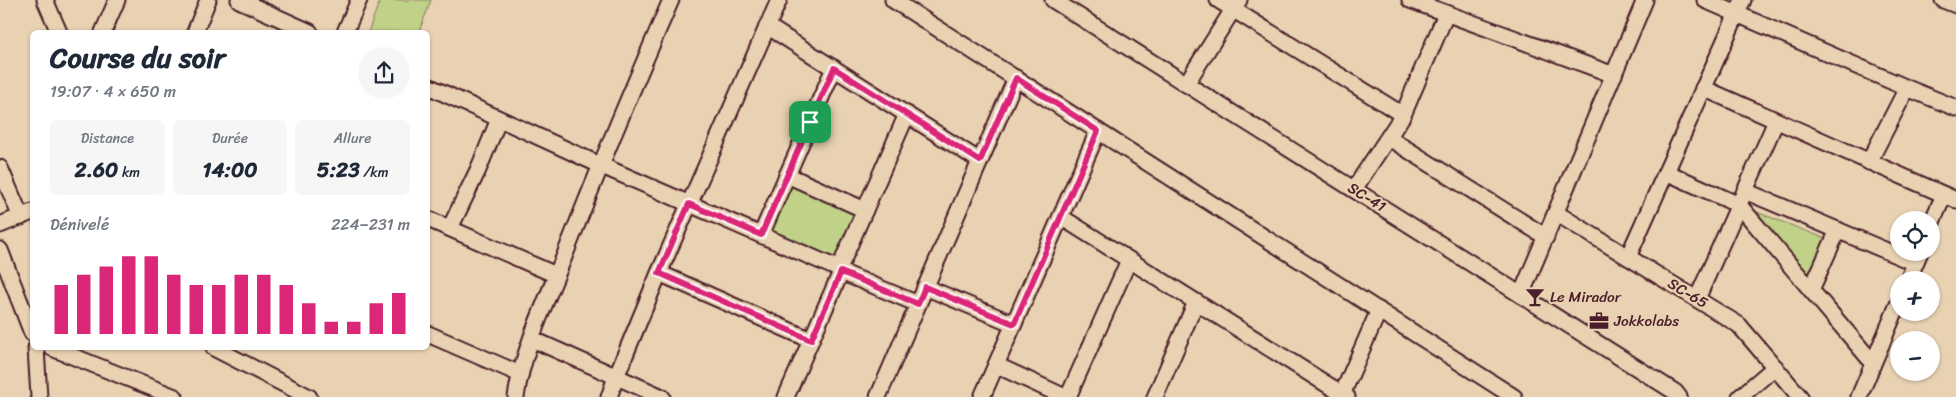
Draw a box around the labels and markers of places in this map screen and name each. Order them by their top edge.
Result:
pin [789,101,831,143]
place label: Le Mirador [1550,284,1622,310]
bar icon: Le Mirador [1524,286,1546,308]
place label: Jokkolabs [1613,308,1679,334]
office icon: Jokkolabs [1588,310,1610,332]

